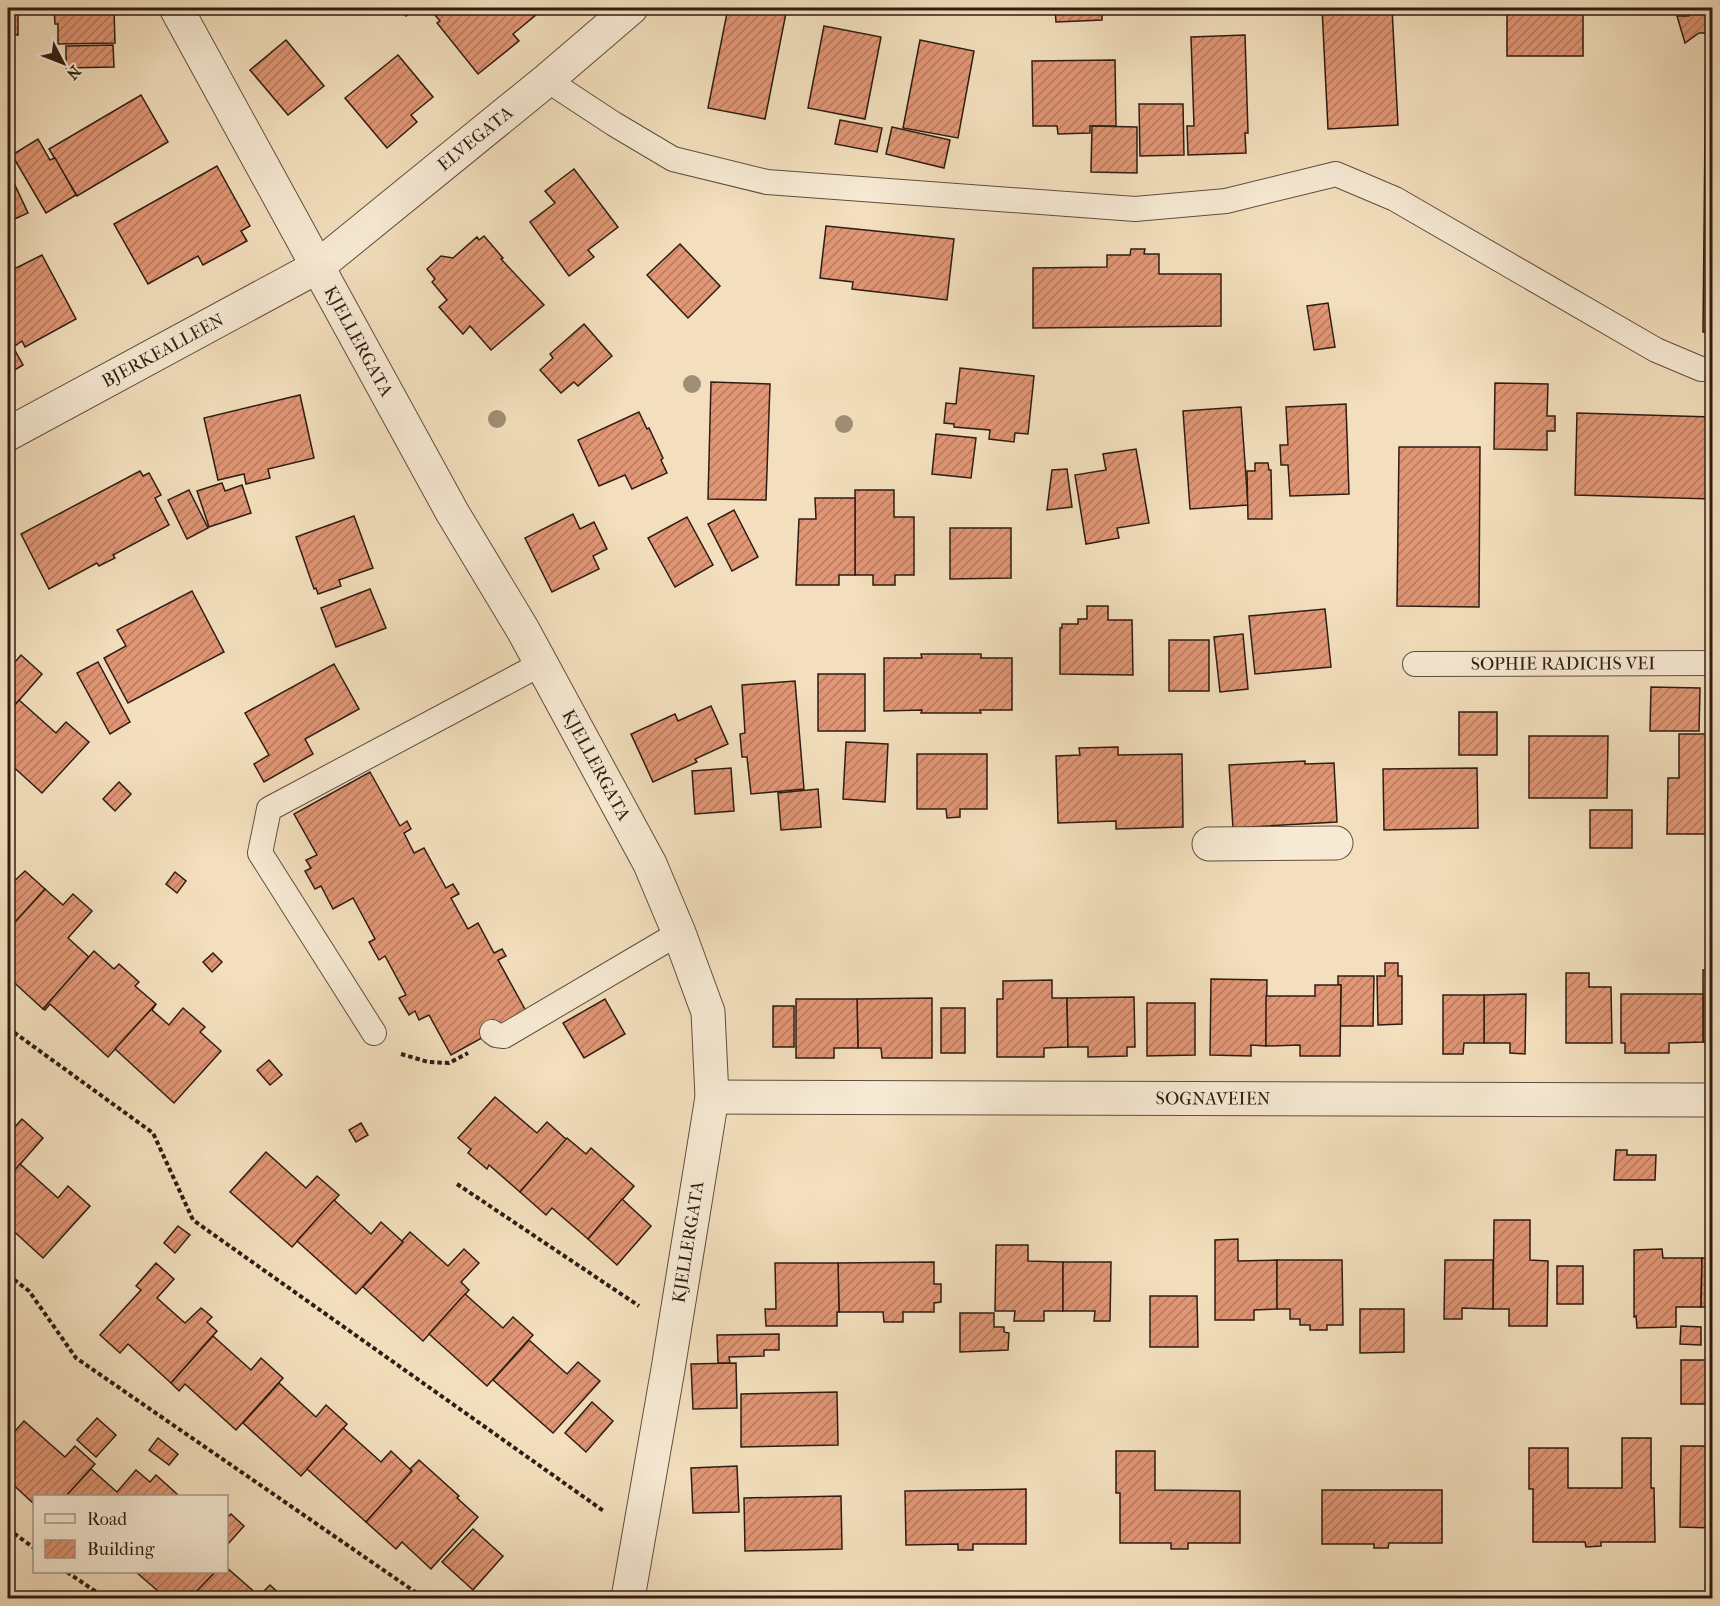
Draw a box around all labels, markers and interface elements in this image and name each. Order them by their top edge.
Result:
north arrow [33,33,93,93]
text: N [62,62,85,84]
street label: ELVEGATA [434,102,517,176]
street label: KJELLERGATA [319,283,397,401]
street label: BJERKEALLEEN [98,309,228,392]
street label: SOPHIE RADICHS VEI [1471,653,1655,675]
street label: KJELLERGATA [557,706,635,825]
street label: SOGNAVEIEN [1156,1088,1271,1110]
street label: KJELLERGATA [669,1179,709,1304]
legend [33,1495,228,1573]
text: Road [87,1509,127,1530]
text: Building [87,1539,155,1560]

